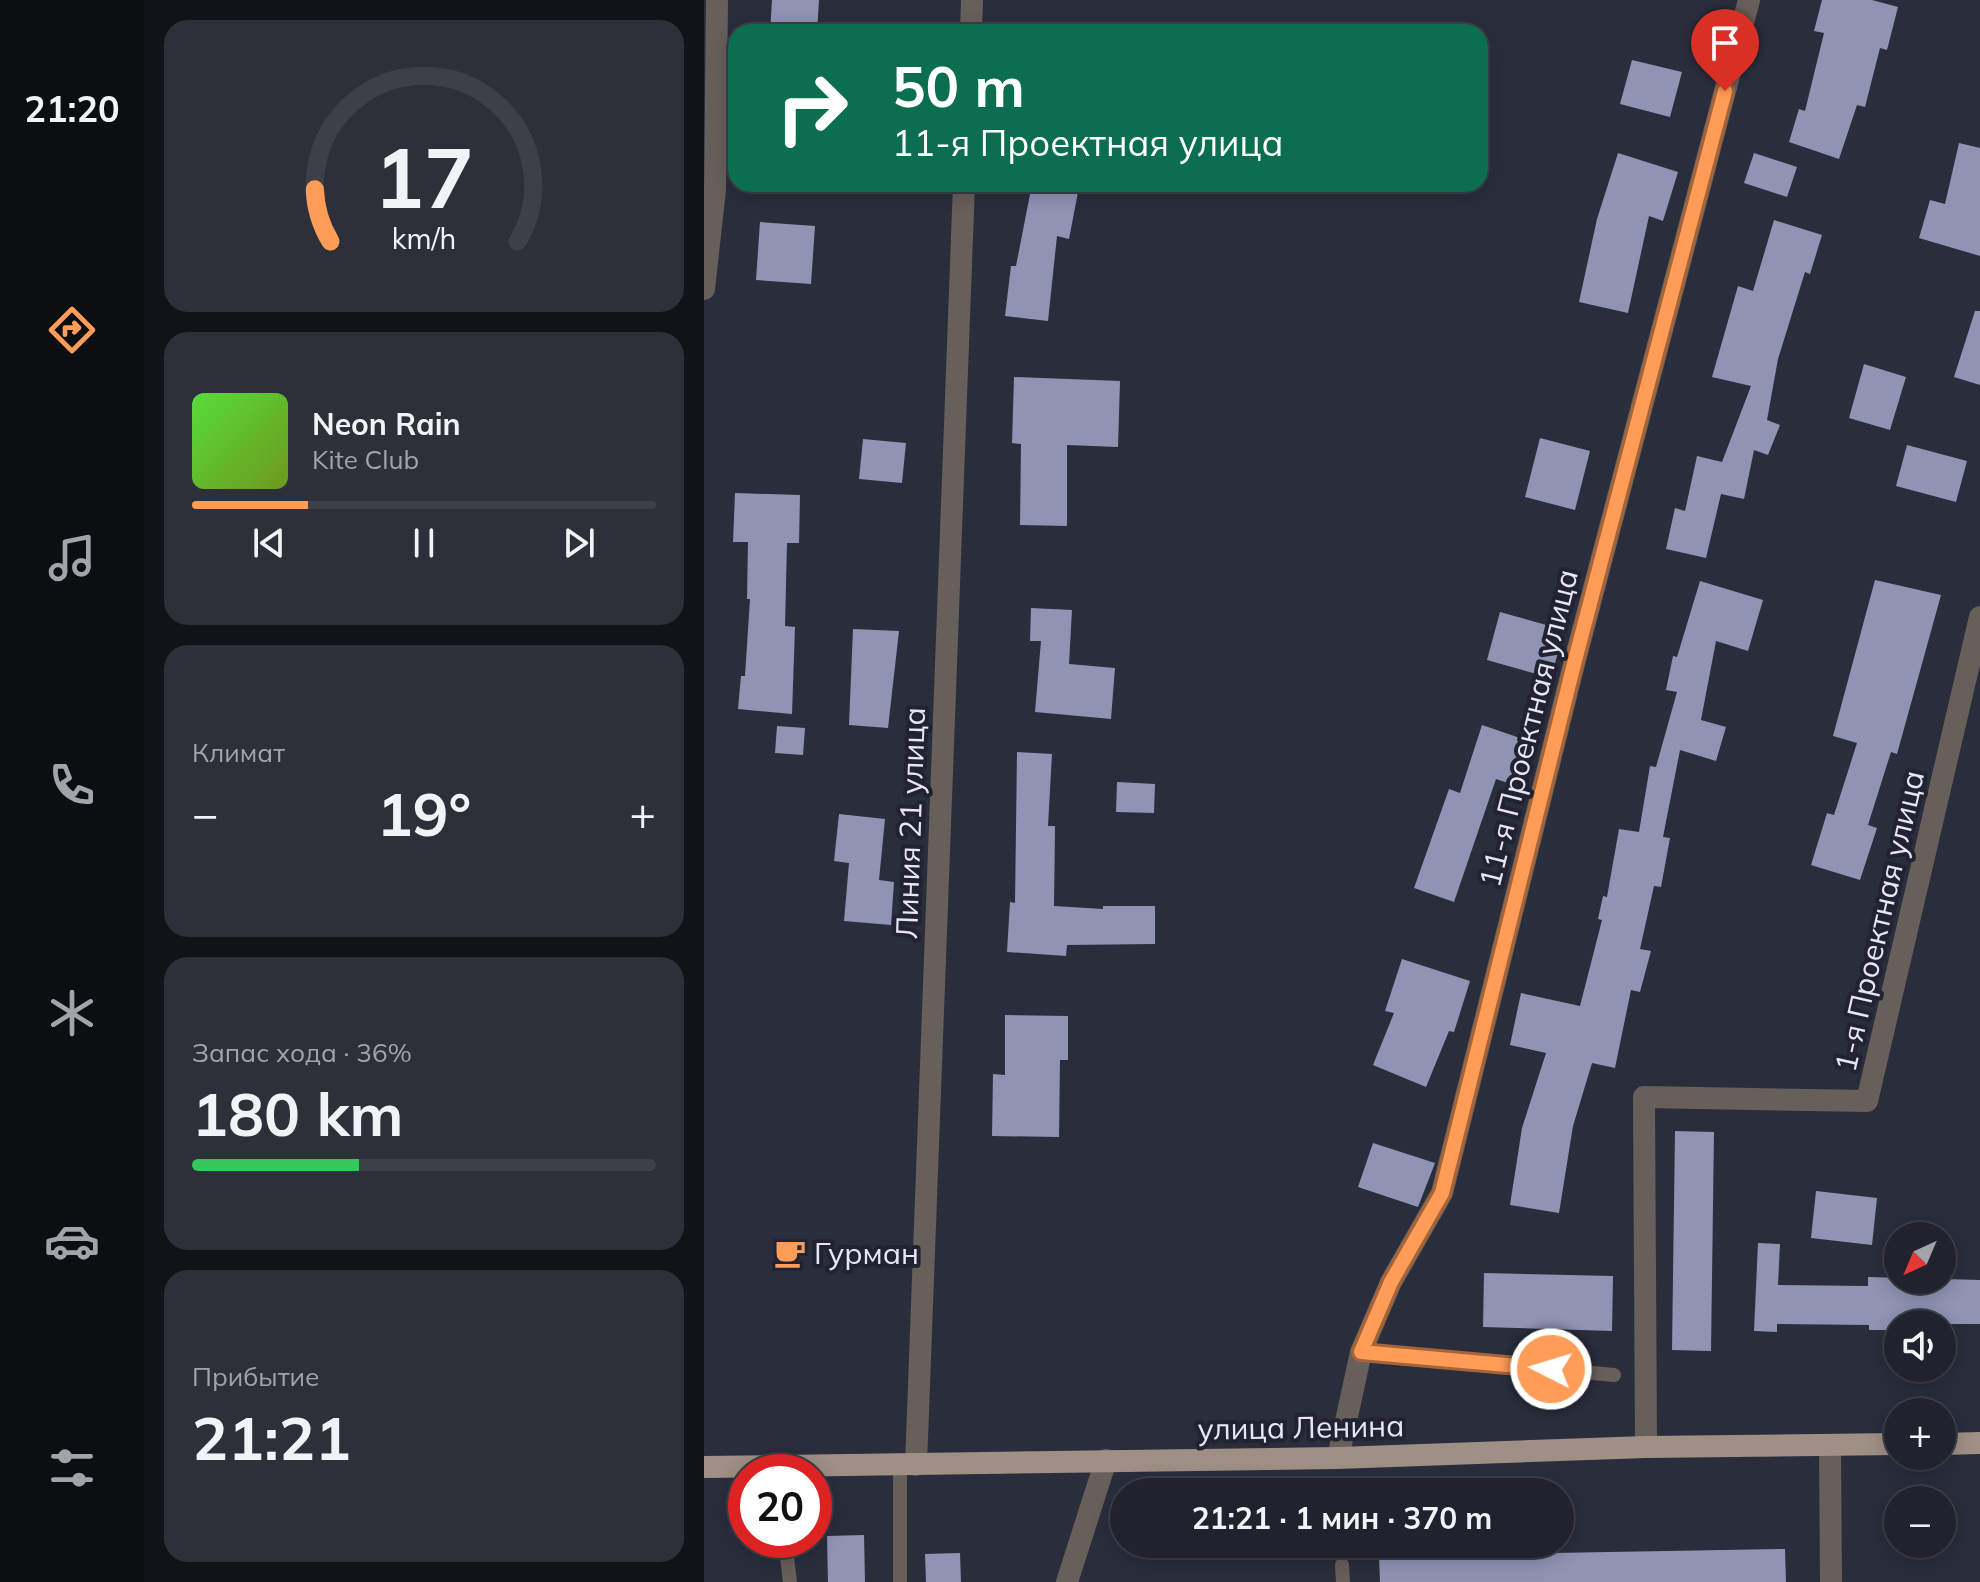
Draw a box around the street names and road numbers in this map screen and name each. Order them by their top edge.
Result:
street label: 11-я Проектная улица [1470,565,1586,891]
street label: Линия 21 улица [887,706,933,940]
street label: 1-я Проектная улица [1826,767,1932,1075]
street label: улица Ленина [1197,1406,1405,1448]

